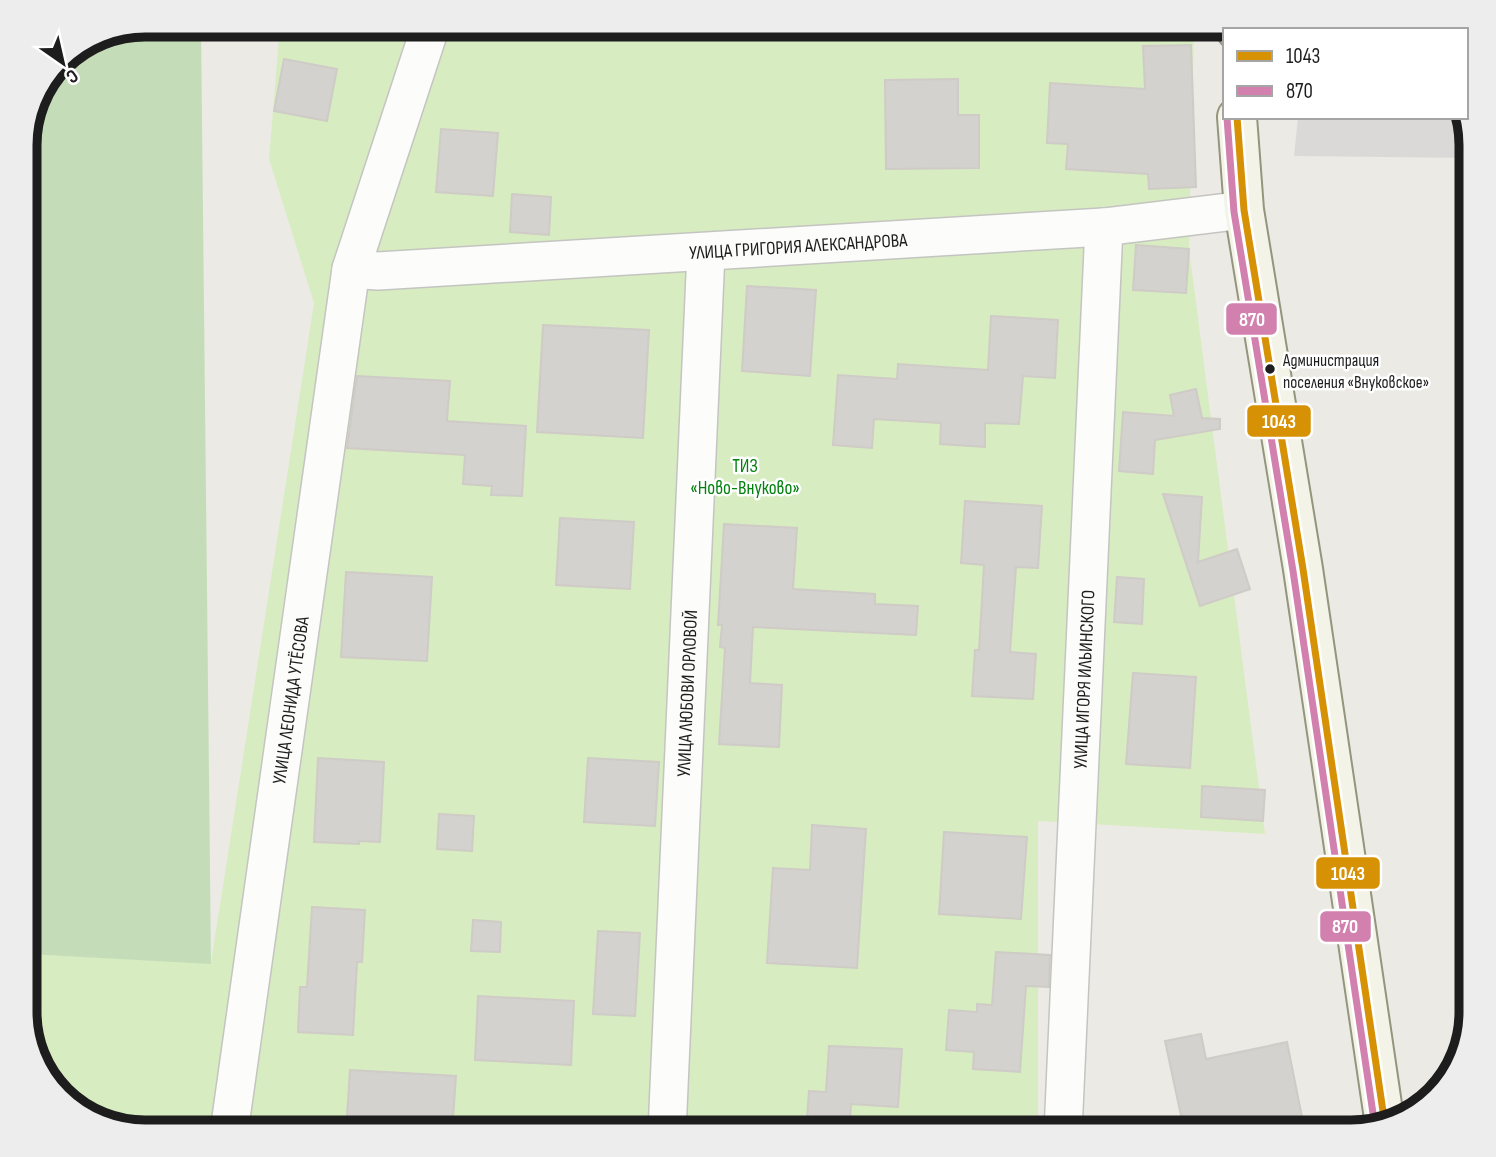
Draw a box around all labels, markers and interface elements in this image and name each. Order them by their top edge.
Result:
north arrow [28,28,98,98]
legend [1223,28,1468,119]
text: 1043 [1286,44,1320,69]
text: С [61,64,82,88]
text: 870 [1286,79,1313,104]
street label: УЛИЦА ГРИГОРИЯ АЛЕКСАНДРОВА [689,229,909,265]
line badge: 870 [1225,302,1278,336]
text: 870 [1239,309,1265,332]
place label: Администрация поселения «Внуковское» [1282,351,1429,393]
marker: Администрация поселения «Внуковское» [1263,362,1277,376]
line badge: 1043 [1246,404,1312,438]
text: 1043 [1262,411,1296,434]
park label: ТИЗ «Ново-Внуково» [690,455,800,500]
street label: УЛИЦА ИГОРЯ ИЛЬИНСКОГО [1069,589,1101,770]
street label: УЛИЦА ЛЮБОВИ ОРЛОВОЙ [673,609,703,778]
street label: УЛИЦА ЛЕОНИДА УТЁСОВА [268,614,315,786]
line badge: 1043 [1315,856,1381,890]
text: 1043 [1331,863,1365,886]
line badge: 870 [1319,910,1372,943]
text: 870 [1332,916,1358,939]

